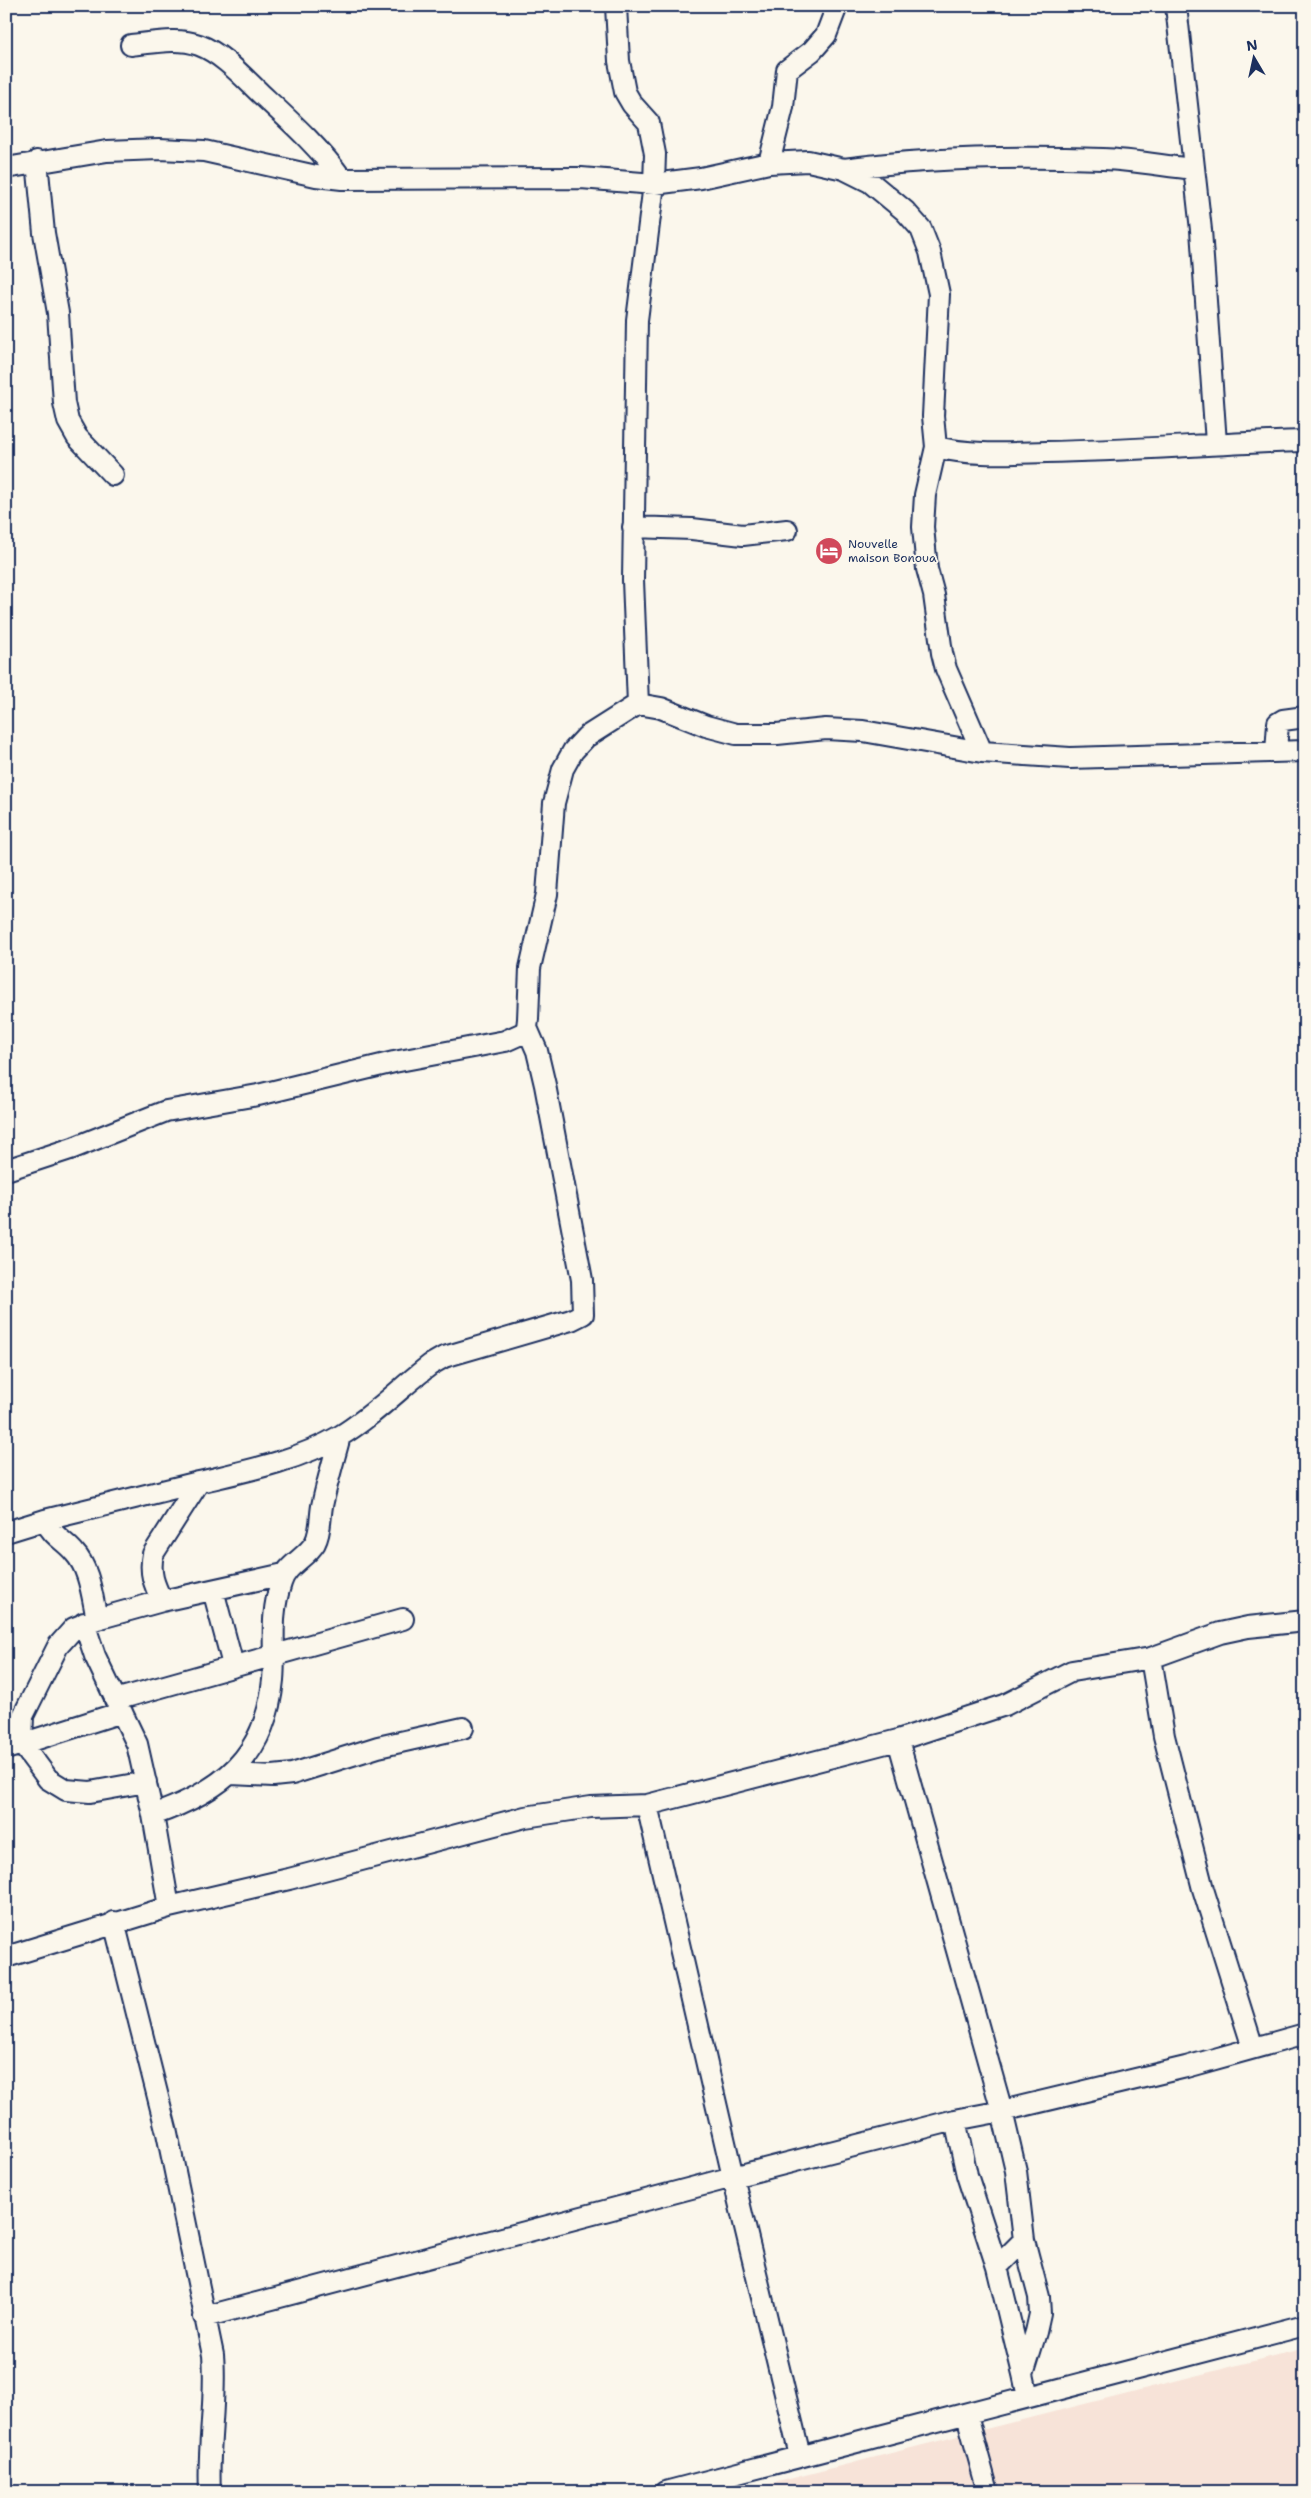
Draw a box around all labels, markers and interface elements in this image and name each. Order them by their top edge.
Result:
north arrow [1228,32,1278,82]
text: N [1245,35,1259,55]
hotel icon: Nouvelle maison Bonoua [814,536,844,566]
place label: Nouvelle maison Bonoua [848,536,937,566]

